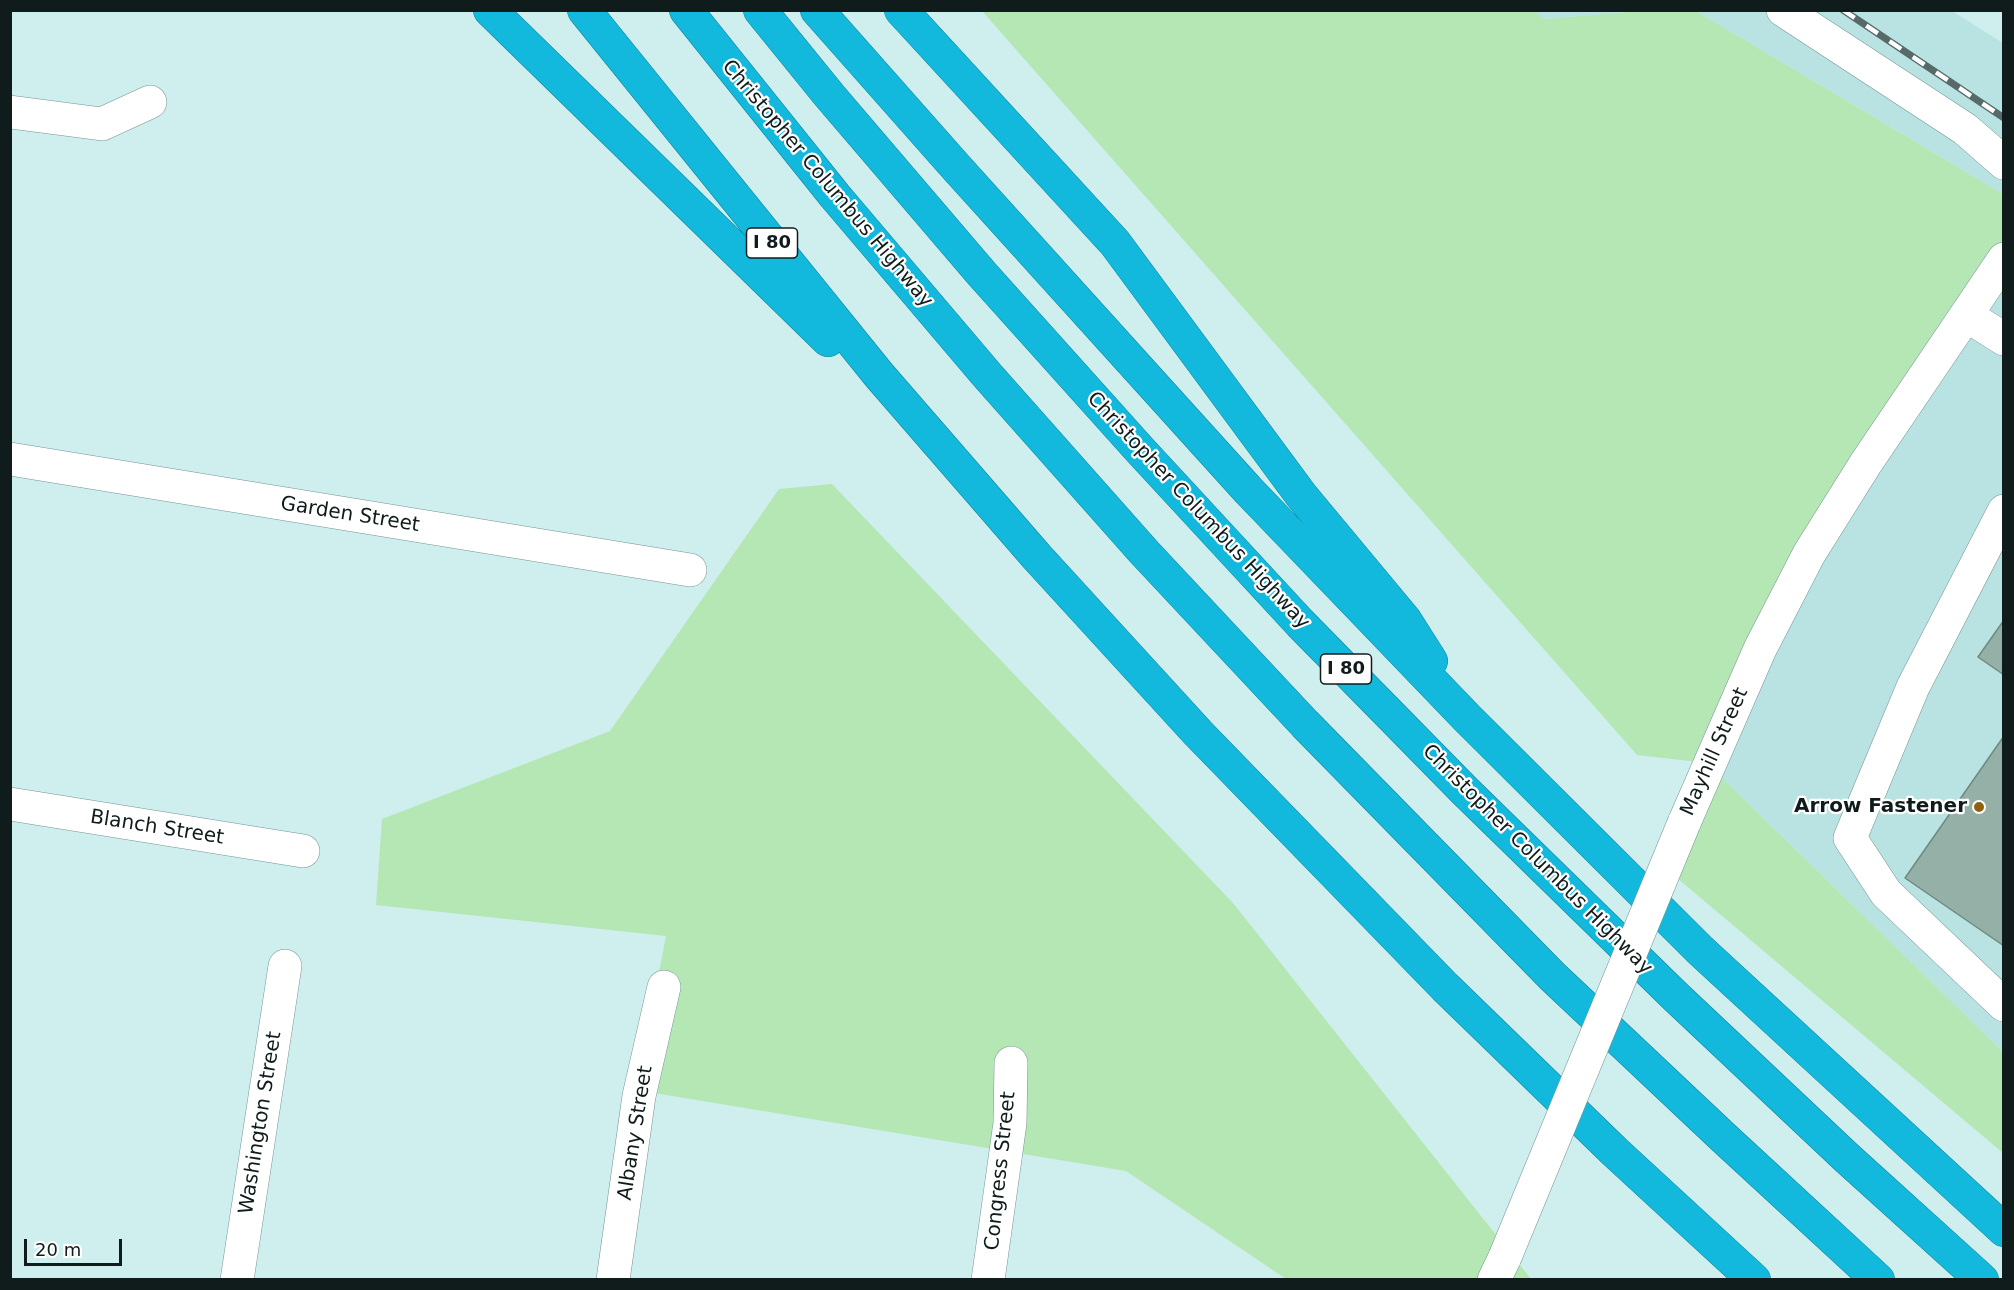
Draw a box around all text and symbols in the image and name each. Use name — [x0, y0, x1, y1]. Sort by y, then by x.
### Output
street label: Christopher Columbus Highway — [716, 55, 938, 313]
road number: I 80 — [746, 228, 798, 258]
street label: Christopher Columbus Highway — [1082, 387, 1314, 635]
street label: Garden Street — [279, 492, 421, 538]
road number: I 80 — [1320, 654, 1372, 684]
street label: Mayhill Street — [1676, 684, 1754, 820]
street label: Christopher Columbus Highway — [1417, 740, 1657, 980]
place label: Arrow Fastener — [1794, 795, 1967, 819]
marker: Arrow Fastener — [1972, 800, 1986, 814]
street label: Blanch Street — [88, 806, 226, 850]
street label: Washington Street — [235, 1030, 287, 1216]
street label: Albany Street — [614, 1064, 658, 1202]
street label: Congress Street — [981, 1090, 1021, 1252]
scale bar — [27, 1227, 124, 1265]
text: 20 m — [35, 1239, 81, 1260]

